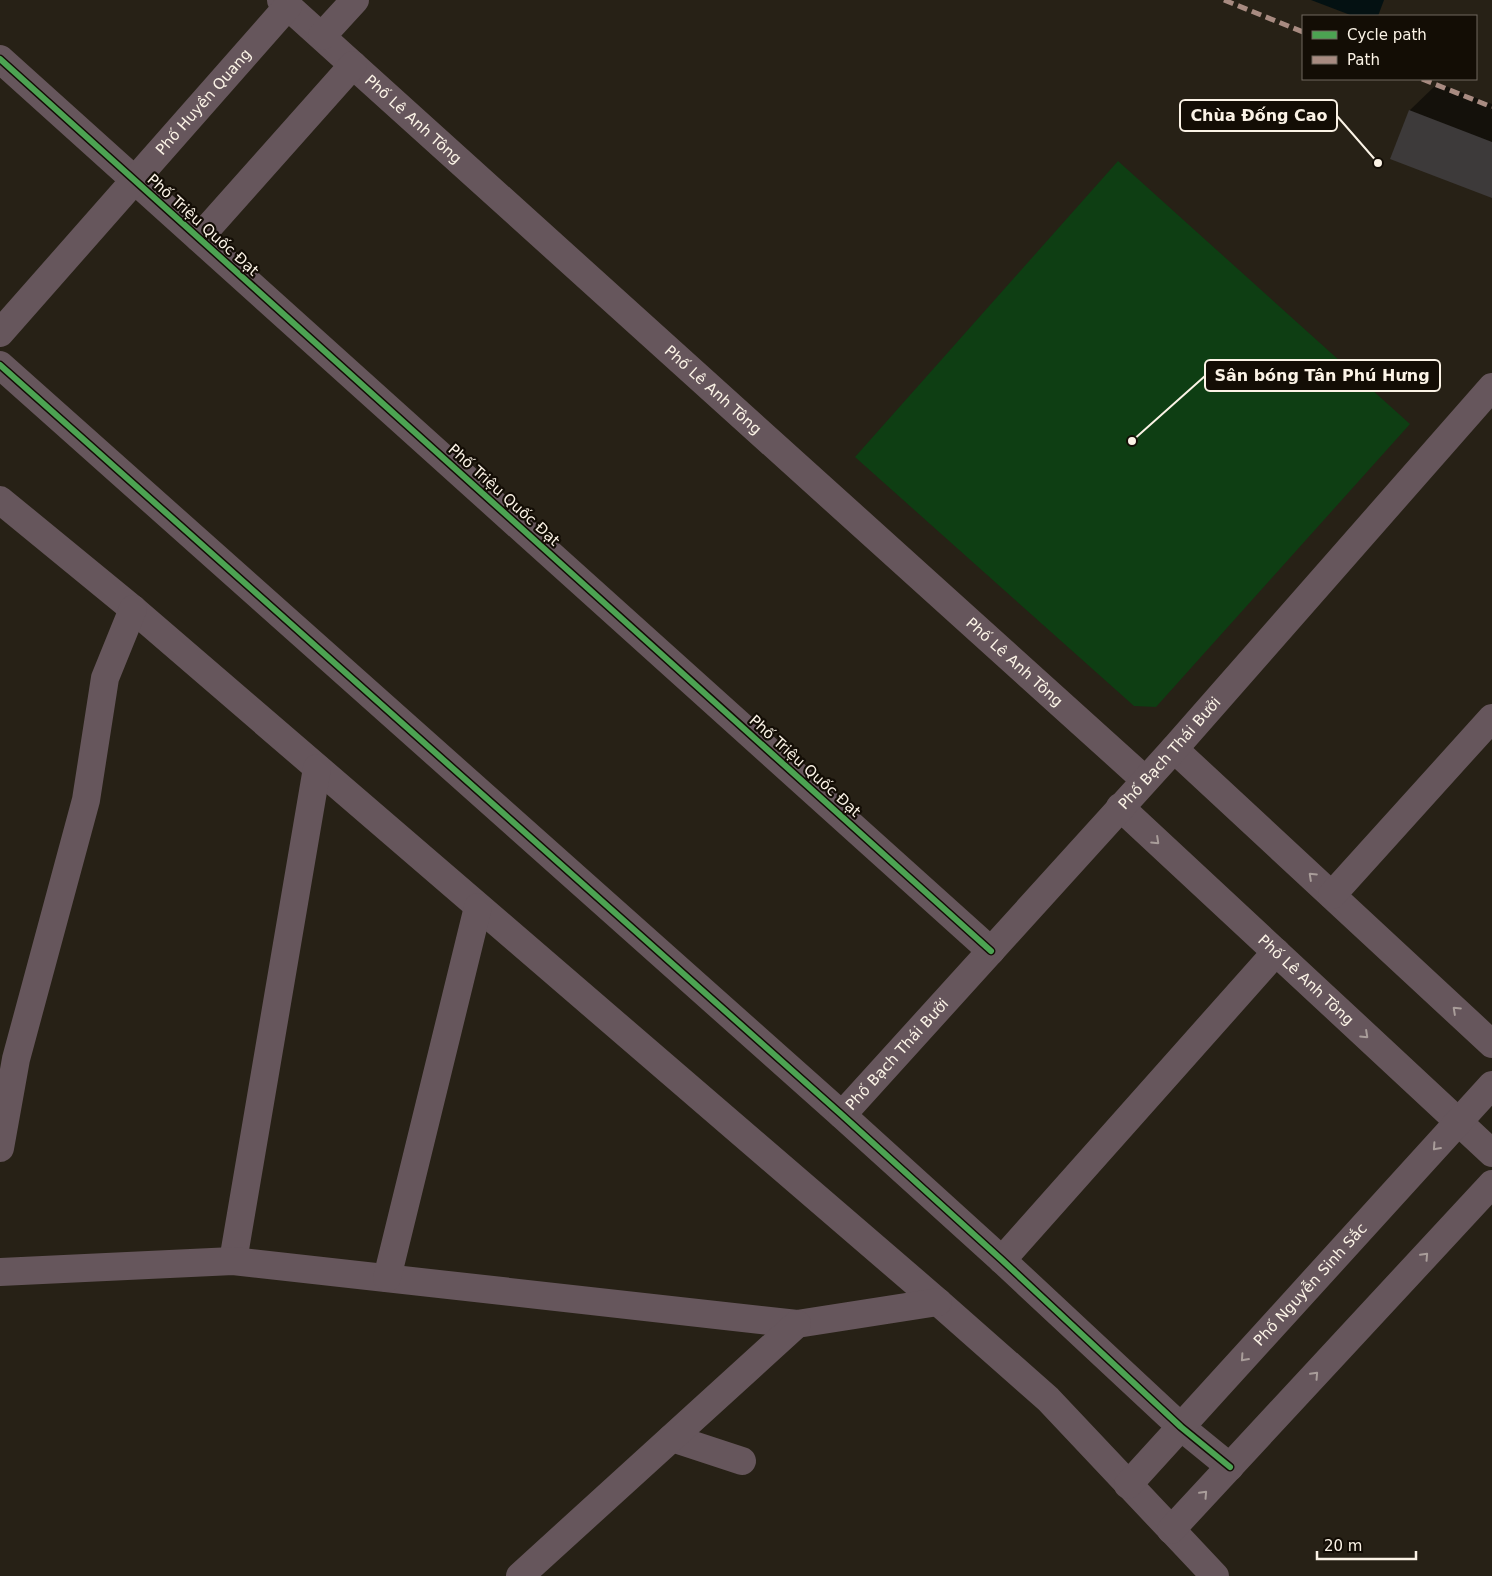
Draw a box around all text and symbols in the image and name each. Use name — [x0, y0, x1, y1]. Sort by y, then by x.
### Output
legend — [1302, 15, 1477, 80]
text: Cycle path — [1347, 26, 1427, 44]
street label: Phố Huyền Quang — [152, 45, 255, 159]
text: Path — [1347, 51, 1380, 69]
street label: Phố Lê Anh Tông — [361, 71, 465, 168]
callout: Chùa Đống Cao — [1180, 100, 1337, 131]
text: Chùa Đống Cao — [1190, 106, 1328, 125]
street label: Phố Triệu Quốc Đạt — [144, 170, 262, 280]
street label: Phố Lê Anh Tông — [661, 342, 765, 438]
callout: Sân bóng Tân Phú Hưng — [1205, 360, 1440, 391]
text: Sân bóng Tân Phú Hưng — [1214, 366, 1430, 385]
street label: Phố Triệu Quốc Đạt — [445, 440, 563, 550]
street label: Phố Lê Anh Tông — [962, 614, 1066, 710]
street label: Phố Bạch Thái Bưởi — [1115, 693, 1224, 813]
street label: Phố Triệu Quốc Đạt — [746, 711, 864, 821]
one-way arrow — [1151, 835, 1160, 844]
one-way arrow — [1308, 873, 1317, 882]
street label: Phố Lê Anh Tông — [1254, 931, 1358, 1029]
street label: Phố Bạch Thái Bưởi — [842, 995, 952, 1114]
one-way arrow — [1453, 1007, 1462, 1016]
one-way arrow — [1359, 1029, 1368, 1038]
one-way arrow — [1433, 1141, 1442, 1150]
street label: Phố Nguyễn Sinh Sắc — [1250, 1219, 1371, 1350]
one-way arrow — [1419, 1253, 1428, 1262]
one-way arrow — [1241, 1352, 1250, 1361]
one-way arrow — [1309, 1372, 1318, 1381]
one-way arrow — [1198, 1491, 1207, 1500]
scale bar — [1317, 1528, 1416, 1560]
text: 20 m — [1324, 1537, 1362, 1555]

